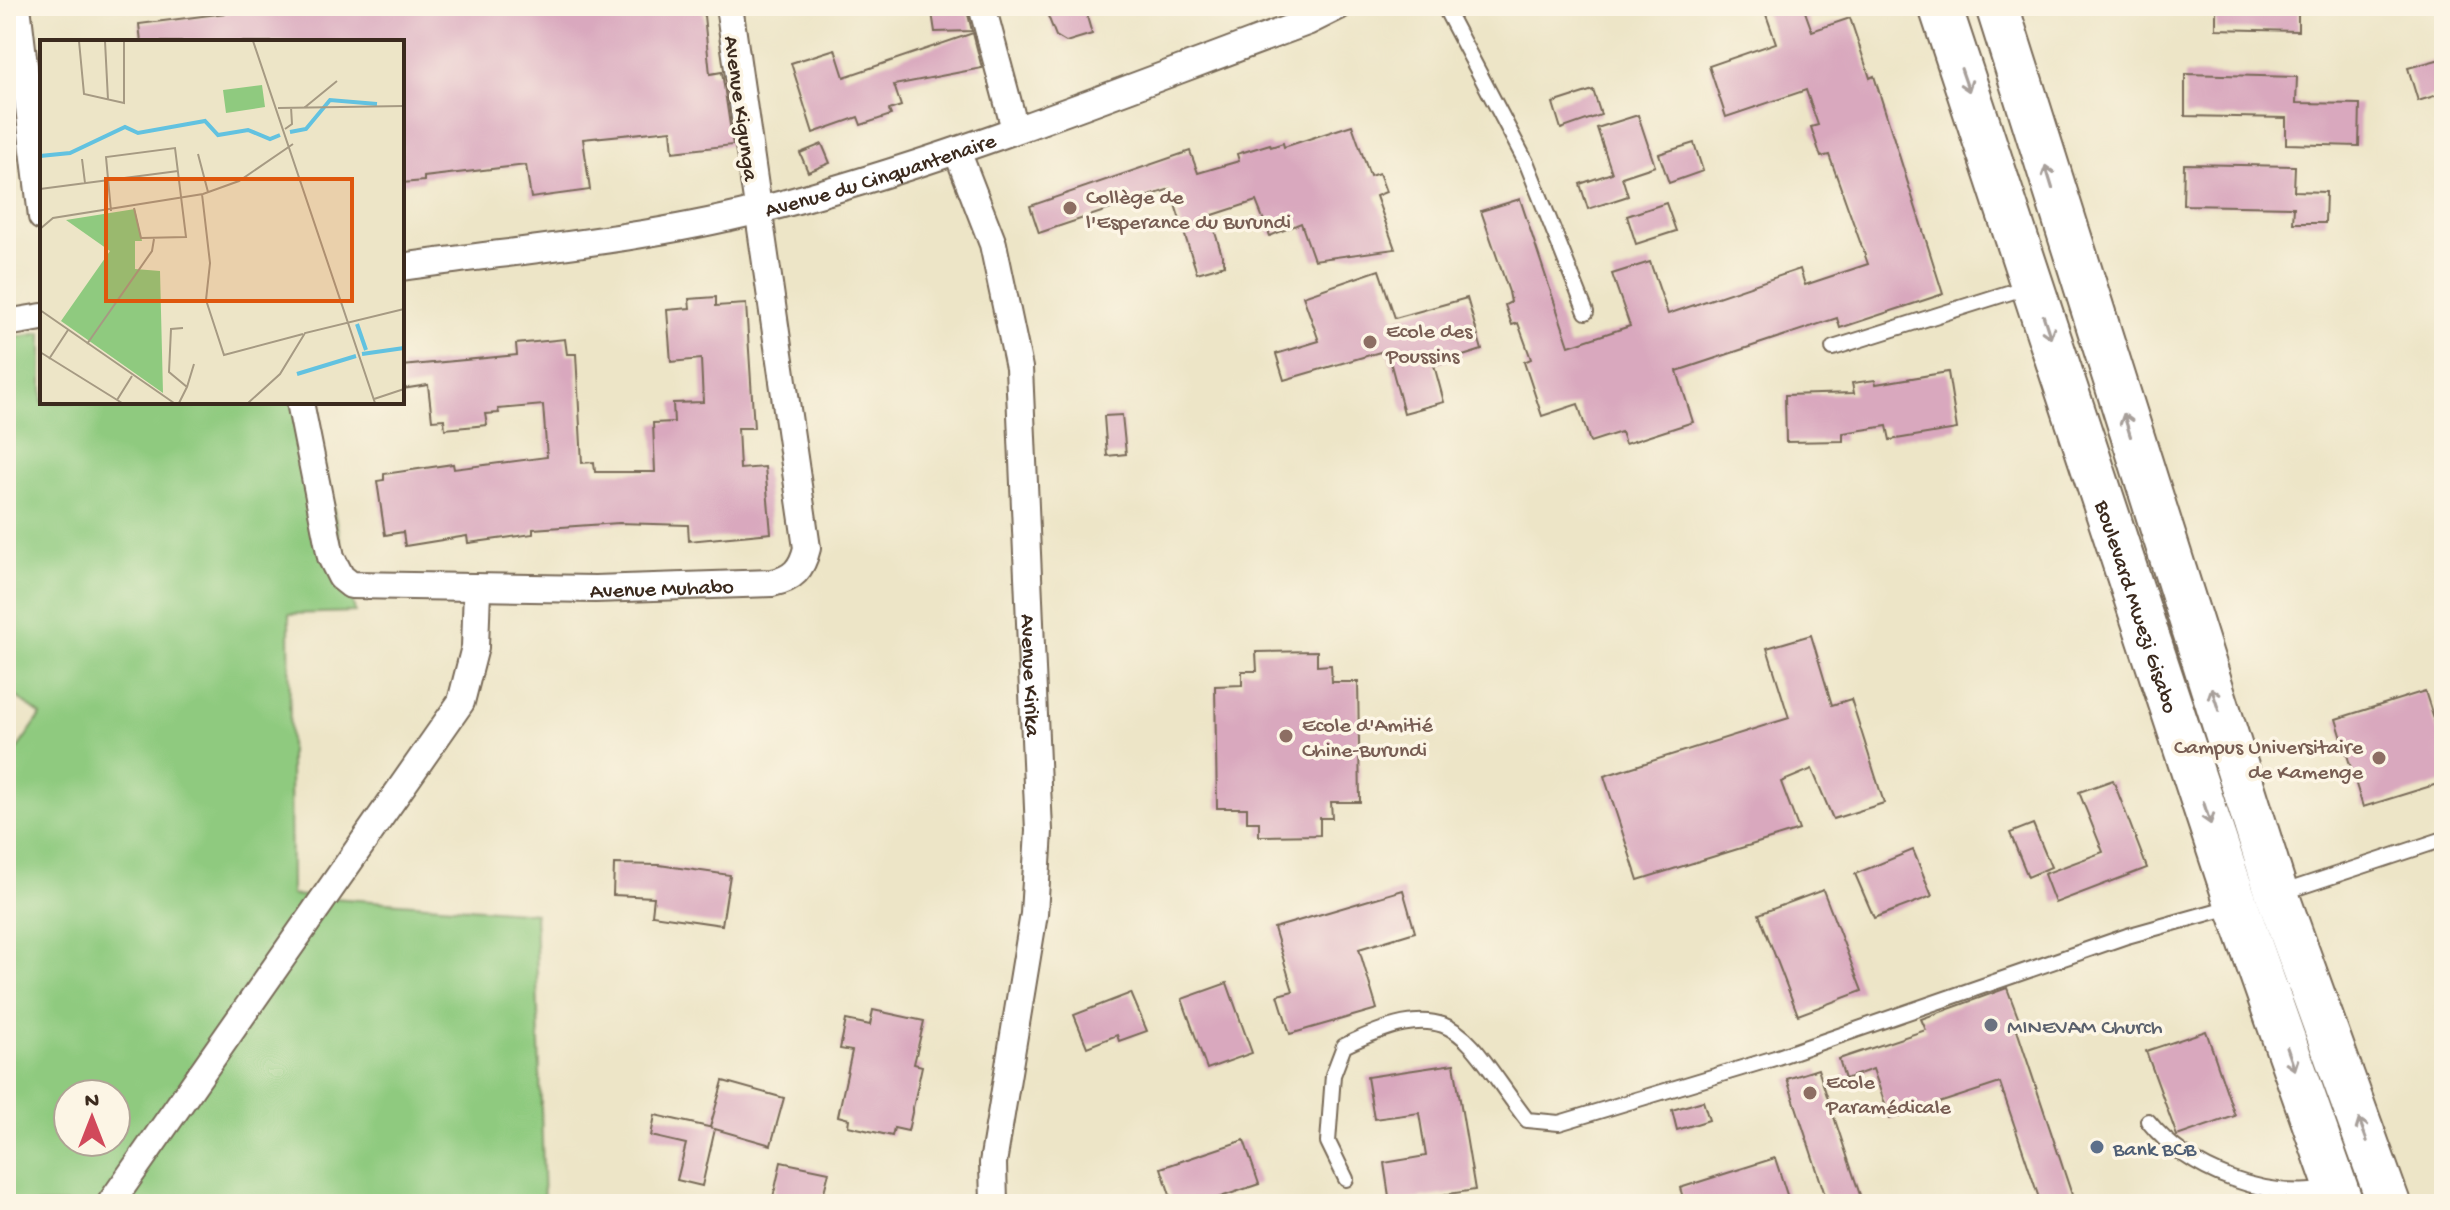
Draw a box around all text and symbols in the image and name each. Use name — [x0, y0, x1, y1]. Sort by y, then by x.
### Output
street label: Avenue Kigunga — [716, 34, 762, 184]
inset map — [40, 40, 404, 404]
one-way arrow — [1959, 67, 1974, 92]
street label: Avenue du Cinquantenaire — [763, 129, 1001, 225]
one-way arrow — [2041, 164, 2056, 189]
place label: Collège de l'Esperance du Burundi — [1086, 186, 1291, 237]
marker: Collège de l'Esperance du Burundi — [1061, 199, 1079, 217]
one-way arrow — [2041, 314, 2056, 339]
place label: Ecole des Poussins — [1385, 320, 1473, 371]
marker: Ecole des Poussins — [1361, 333, 1379, 351]
one-way arrow — [2119, 413, 2133, 438]
street label: Boulevard Mwezi Gisabo — [2087, 497, 2181, 717]
street label: Avenue Muhabo — [589, 575, 734, 606]
street label: Avenue Kirika — [1013, 614, 1044, 738]
one-way arrow — [2206, 687, 2221, 712]
place label: Ecole d'Amitié Chine-Burundi — [1302, 714, 1434, 765]
marker: Ecole d'Amitié Chine-Burundi — [1277, 727, 1295, 745]
place label: Campus Universitaire de Kamenge — [2174, 736, 2364, 787]
marker: Campus Universitaire de Kamenge — [2370, 749, 2388, 767]
one-way arrow — [2200, 801, 2215, 826]
marker: MINEVAM Church — [1982, 1016, 2000, 1034]
place label: MINEVAM Church — [2007, 1016, 2163, 1042]
one-way arrow — [2284, 1046, 2299, 1071]
place label: Ecole Paramédicale — [1825, 1071, 1952, 1122]
north arrow — [52, 1078, 132, 1158]
marker: Ecole Paramédicale — [1801, 1084, 1819, 1102]
text: N — [85, 1089, 99, 1115]
one-way arrow — [2354, 1118, 2369, 1143]
marker: Bank BCB — [2088, 1138, 2106, 1156]
place label: Bank BCB — [2112, 1138, 2197, 1164]

